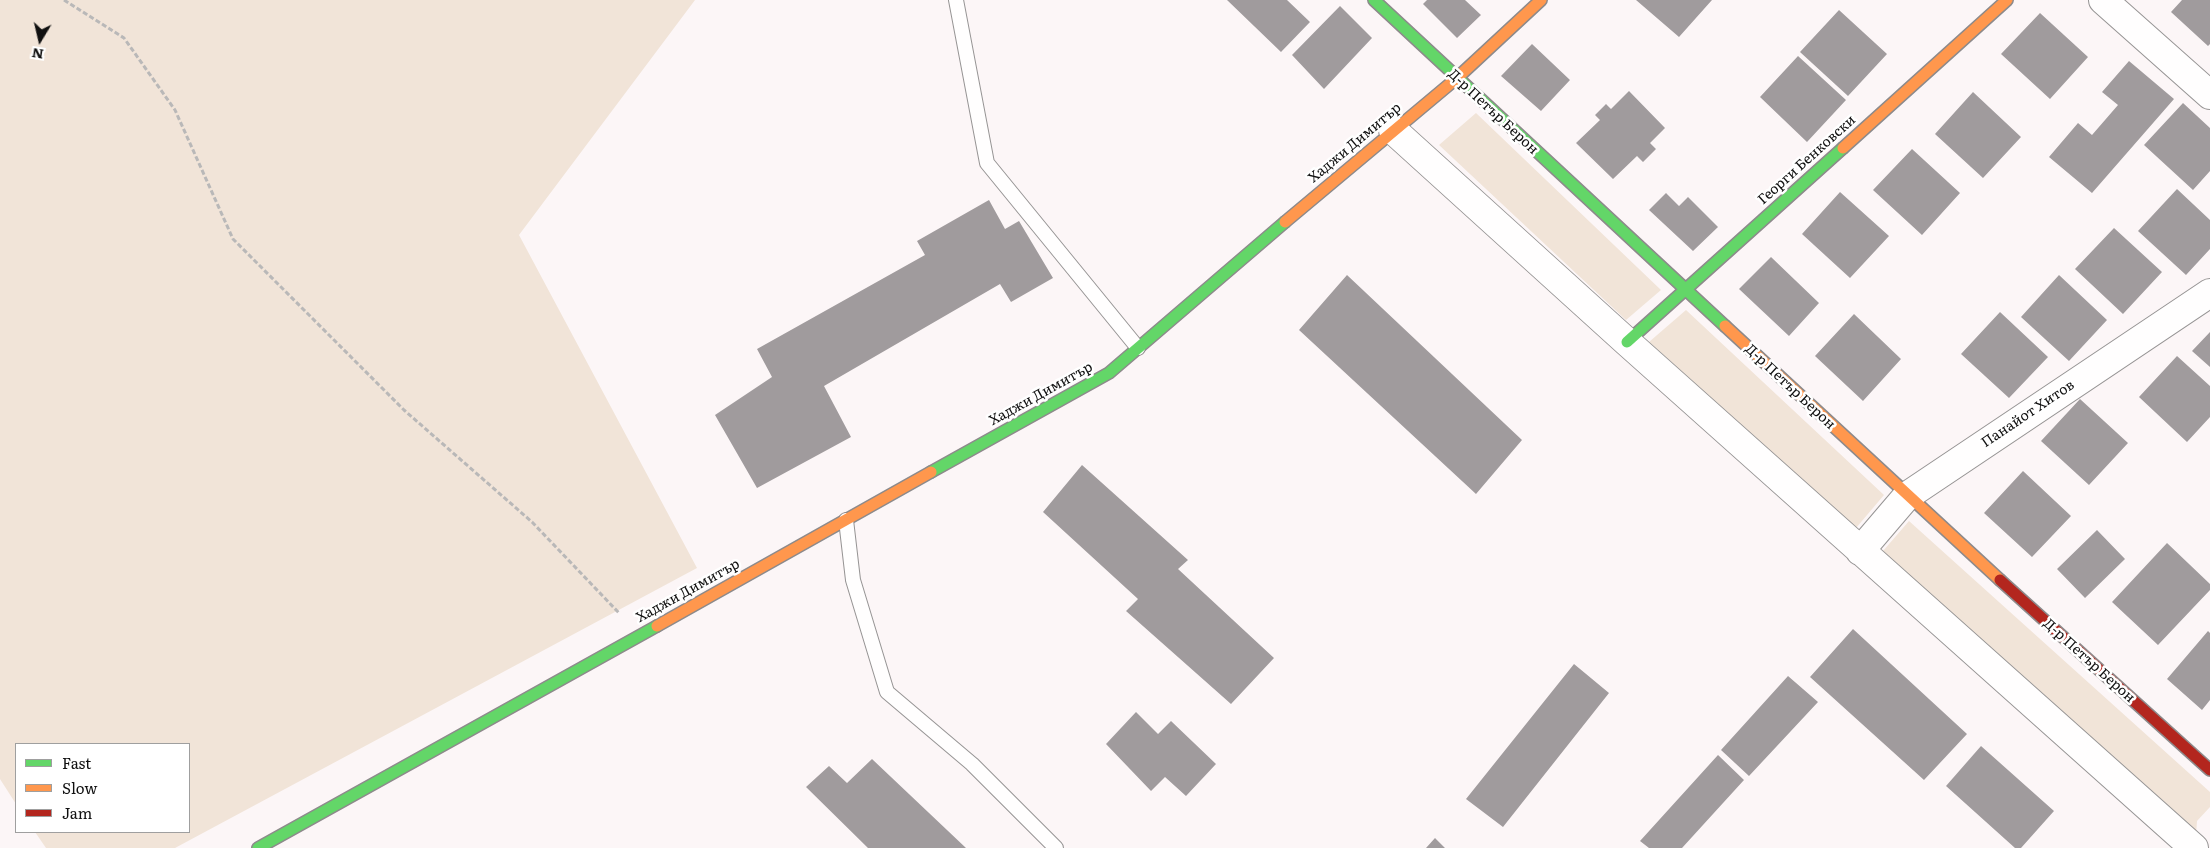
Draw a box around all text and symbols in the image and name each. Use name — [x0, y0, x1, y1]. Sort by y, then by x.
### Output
north arrow — [15, 15, 65, 65]
text: N — [30, 44, 45, 66]
street label: Д-р Петър Берон — [1444, 66, 1542, 158]
street label: Хаджи Димитър — [1305, 99, 1405, 187]
street label: Георги Бенковски — [1755, 112, 1859, 208]
street label: Д-р Петър Берон — [1741, 341, 1839, 433]
street label: Хаджи Димитър — [986, 359, 1096, 429]
street label: Панайот Хитов — [1978, 377, 2078, 451]
street label: Хаджи Димитър — [633, 556, 743, 626]
street label: Д-р Петър Берон — [2040, 616, 2138, 706]
legend — [15, 743, 190, 833]
text: Fast — [62, 751, 91, 774]
text: Slow — [62, 776, 97, 799]
text: Jam — [62, 801, 92, 824]

